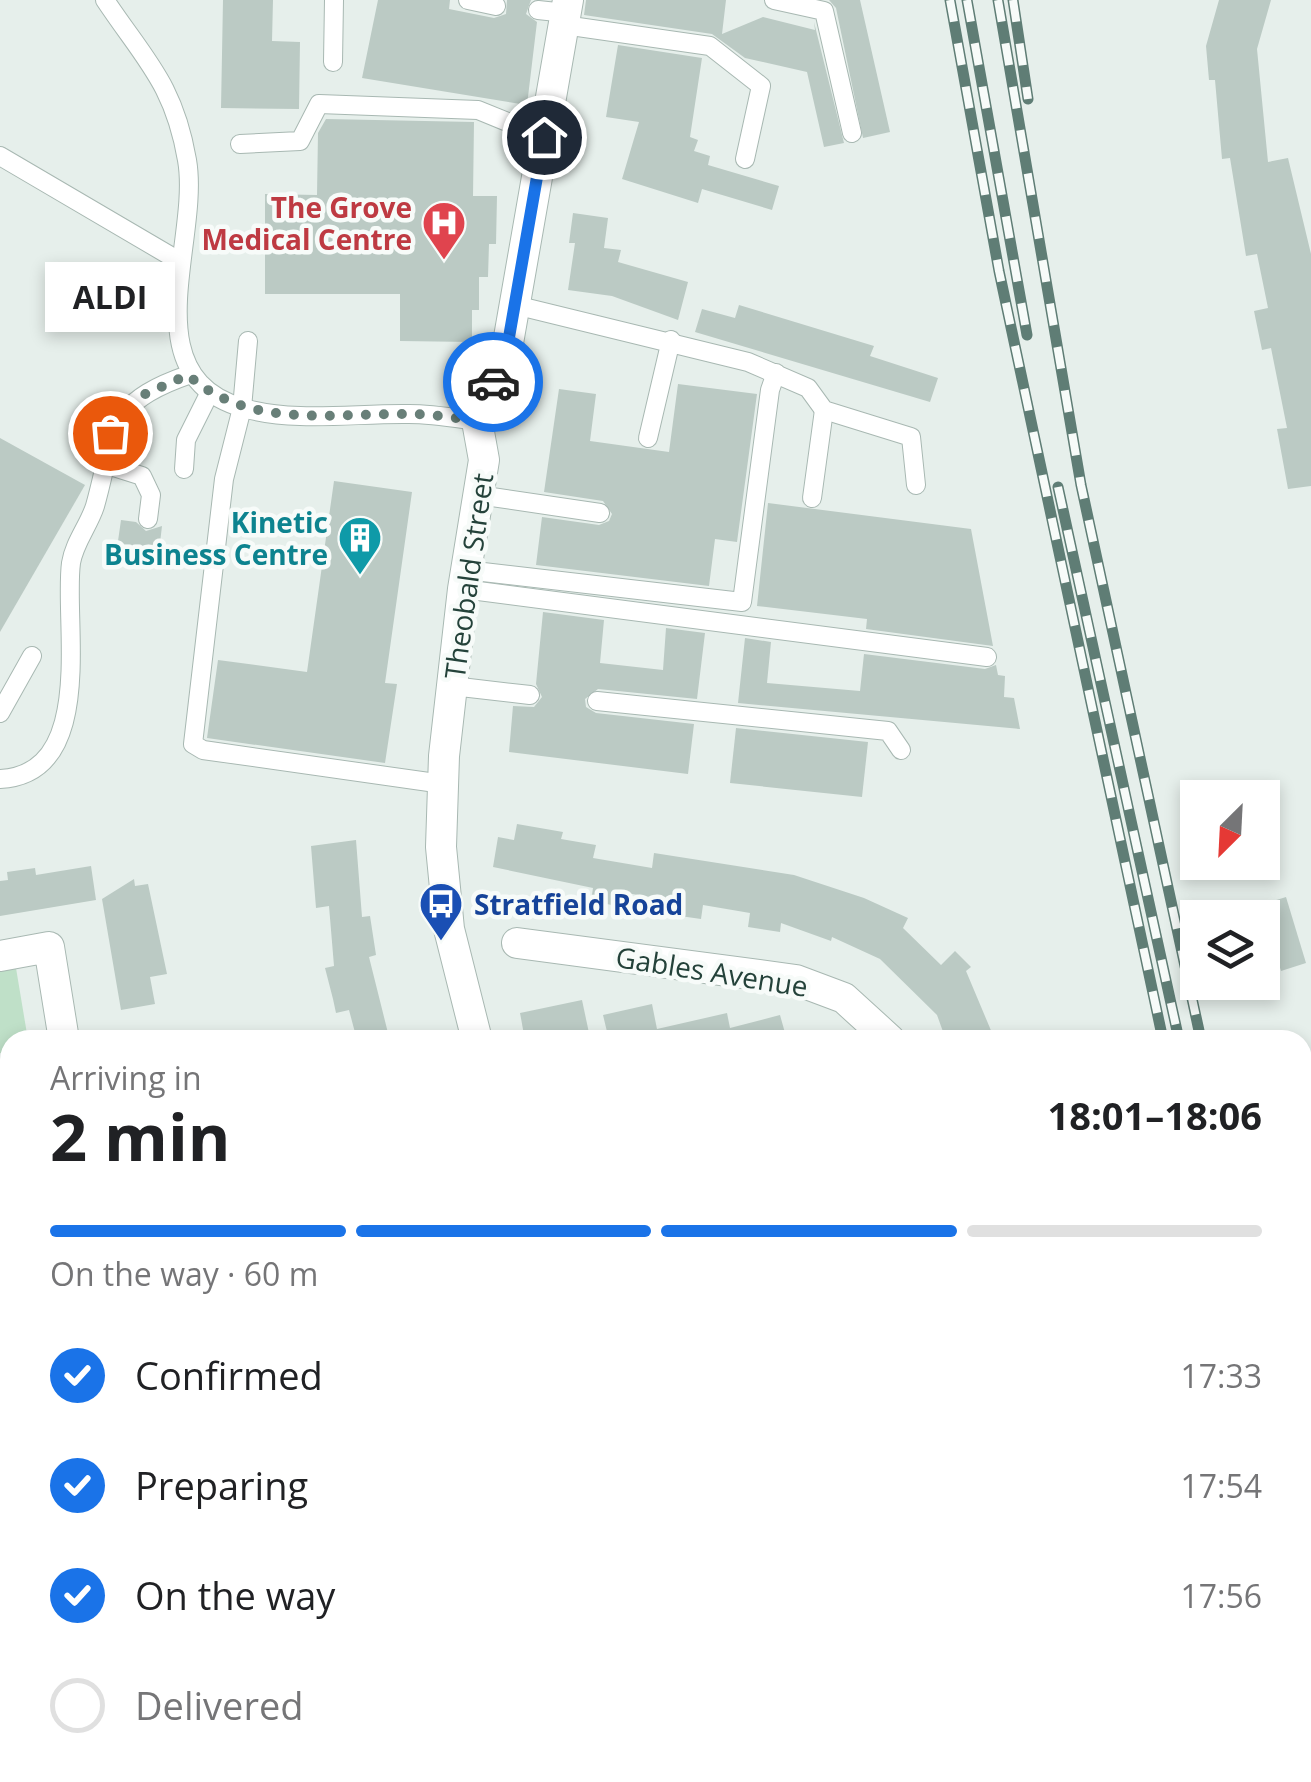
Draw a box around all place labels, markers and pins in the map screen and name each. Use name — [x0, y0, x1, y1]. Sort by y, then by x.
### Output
pin — [502, 95, 587, 180]
place label: The Grove Medical Centre — [201, 188, 412, 258]
hospital icon: The Grove Medical Centre — [421, 200, 467, 261]
callout: ALDI — [45, 263, 175, 333]
pin — [68, 391, 153, 476]
place label: Kinetic Business Centre — [104, 503, 328, 573]
building icon: Kinetic Business Centre — [337, 515, 383, 576]
bus stop icon: Stratfield Road — [418, 881, 464, 942]
place label: Stratfield Road — [474, 885, 683, 923]

